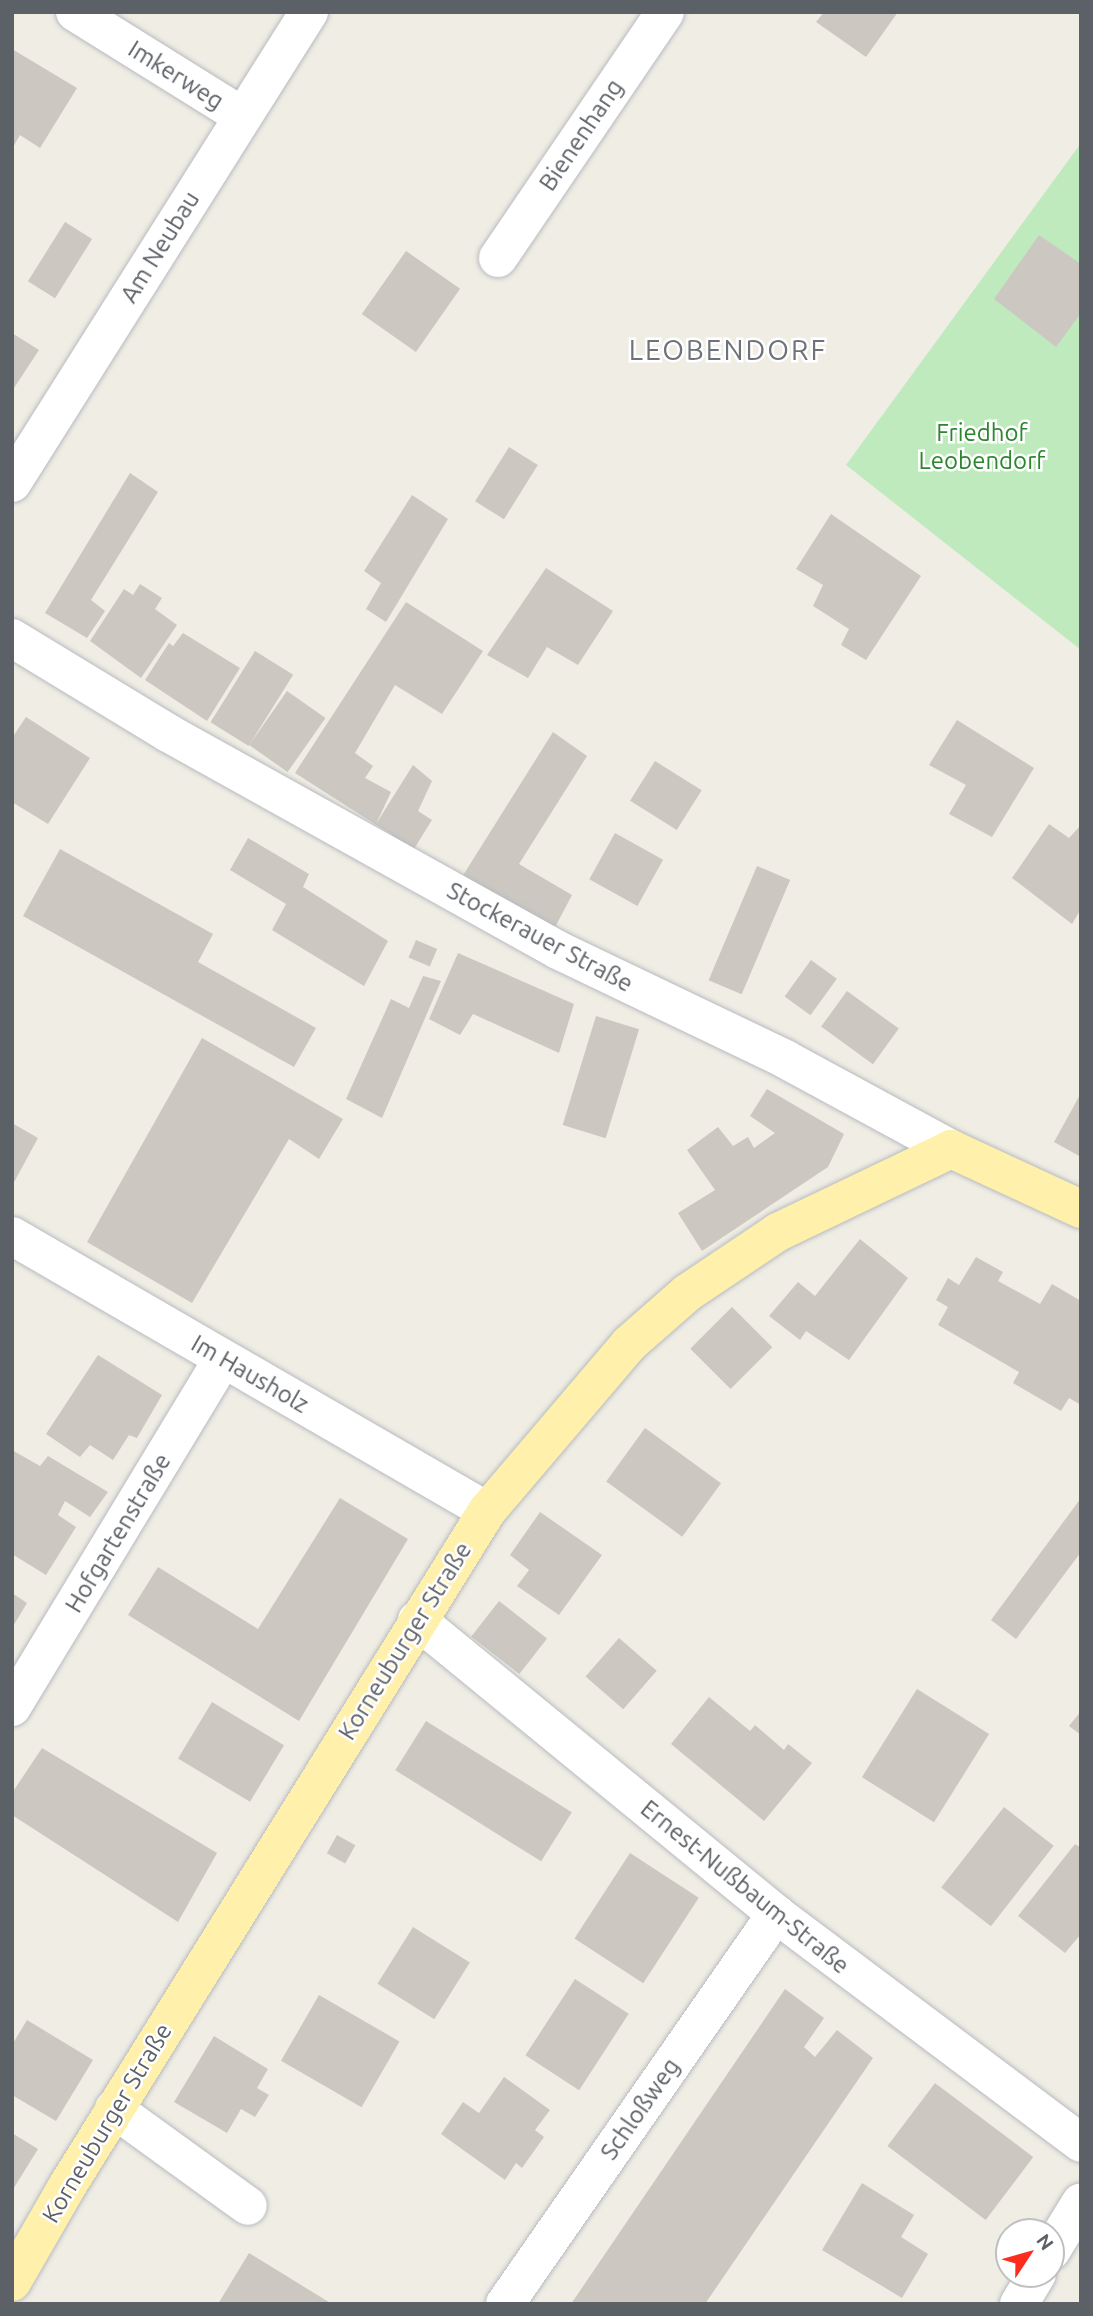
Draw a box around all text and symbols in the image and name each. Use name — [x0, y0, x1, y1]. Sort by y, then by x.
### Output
street label: Imkerweg — [123, 34, 229, 116]
street label: Bienenhang — [533, 74, 629, 196]
street label: Am Neubau — [114, 186, 206, 308]
district label: LEOBENDORF — [630, 333, 826, 367]
park label: Friedhof Leobendorf — [919, 419, 1045, 475]
street label: Stockerauer Straße — [442, 876, 638, 998]
street label: Im Hausholz — [186, 1329, 314, 1419]
street label: Hofgartenstraße — [59, 1448, 177, 1618]
street label: Korneuburger Straße — [332, 1537, 478, 1745]
street label: Ernest-Nußbaum-Straße — [635, 1794, 855, 1980]
street label: Korneuburger Straße — [36, 2018, 178, 2228]
street label: Schloßweg — [595, 2053, 685, 2165]
north arrow — [995, 2218, 1065, 2288]
text: N — [1032, 2230, 1058, 2254]

